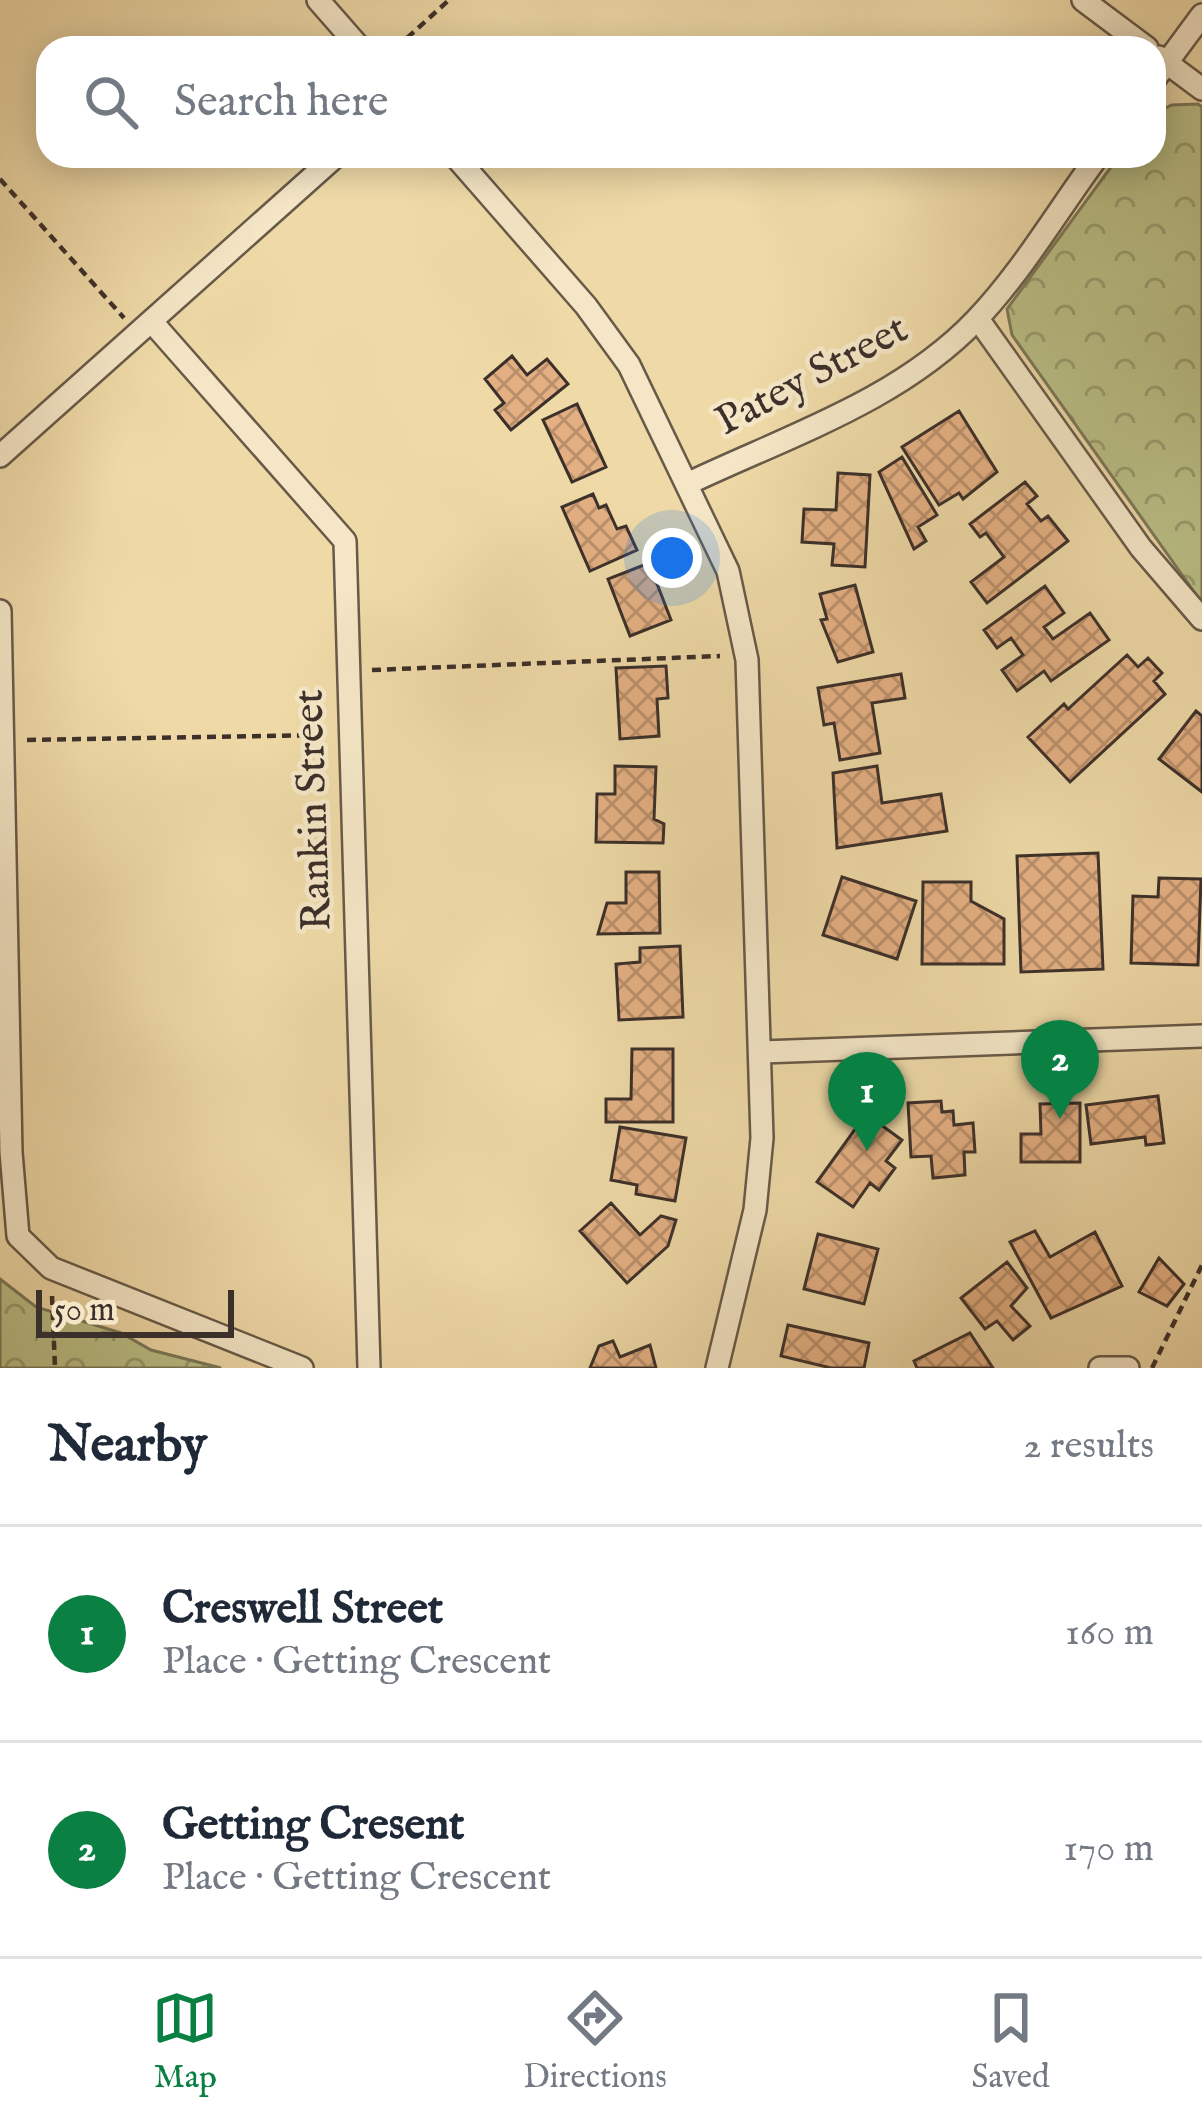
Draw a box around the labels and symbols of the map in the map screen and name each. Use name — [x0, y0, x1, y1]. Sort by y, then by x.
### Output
street label: Patey Street — [707, 303, 917, 449]
your location — [642, 528, 702, 588]
street label: Rankin Street — [283, 688, 345, 932]
pin: 2 — [1021, 1020, 1099, 1119]
pin: 1 — [828, 1052, 906, 1151]
scale bar — [36, 1284, 234, 1337]

